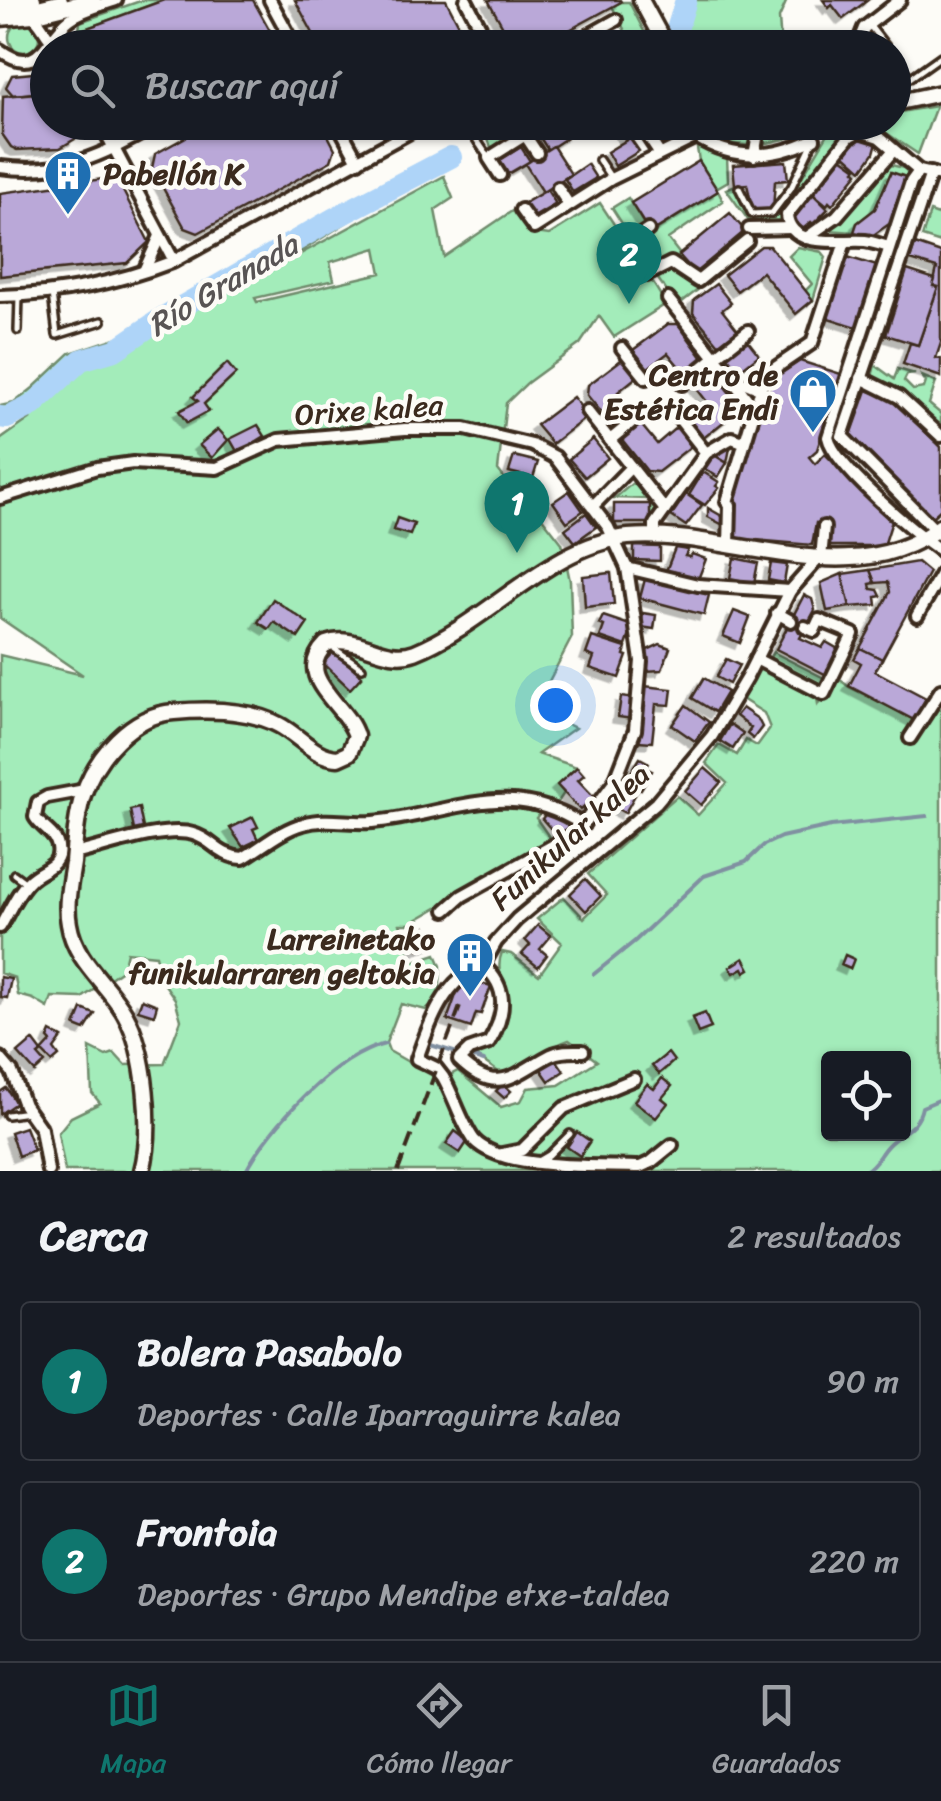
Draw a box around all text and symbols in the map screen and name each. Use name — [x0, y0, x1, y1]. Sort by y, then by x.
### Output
search box — [30, 30, 911, 140]
text: Buscar aquí — [145, 52, 339, 119]
icon: search — [65, 58, 120, 113]
place label: Pabellón K — [103, 147, 245, 201]
building icon: Pabellón K — [42, 148, 94, 216]
water label: Río Granada — [136, 216, 312, 353]
pin: 2 — [596, 222, 662, 304]
place label: Centro de Estética Endi — [604, 348, 780, 436]
shop icon: Centro de Estética Endi — [787, 366, 839, 434]
street label: Orixe kalea — [293, 378, 446, 442]
pin: 1 — [484, 470, 550, 553]
your location — [530, 680, 581, 731]
street label: Funikular kalea — [477, 749, 663, 925]
place label: Larreinetako funikularraren geltokia — [128, 912, 435, 1000]
building icon: Larreinetako funikularraren geltokia — [444, 930, 496, 998]
map controls — [821, 1051, 911, 1141]
button: locate — [821, 1051, 911, 1141]
text: Cerca — [40, 1199, 147, 1273]
text: 2 resultados — [727, 1208, 901, 1265]
text: Bolera Pasabolo — [137, 1319, 402, 1386]
text: 1 — [68, 1353, 81, 1410]
text: 90 m — [826, 1353, 899, 1410]
text: Deportes · Calle Iparraguirre kalea — [137, 1386, 621, 1443]
text: Frontoia — [137, 1499, 277, 1566]
text: 2 — [65, 1533, 84, 1590]
text: 220 m — [809, 1533, 899, 1590]
text: Deportes · Grupo Mendipe etxe-taldea — [137, 1566, 670, 1623]
tab: Mapa — [100, 1678, 166, 1787]
tab: Cómo llegar — [367, 1678, 511, 1787]
tab: Guardados — [712, 1678, 841, 1787]

